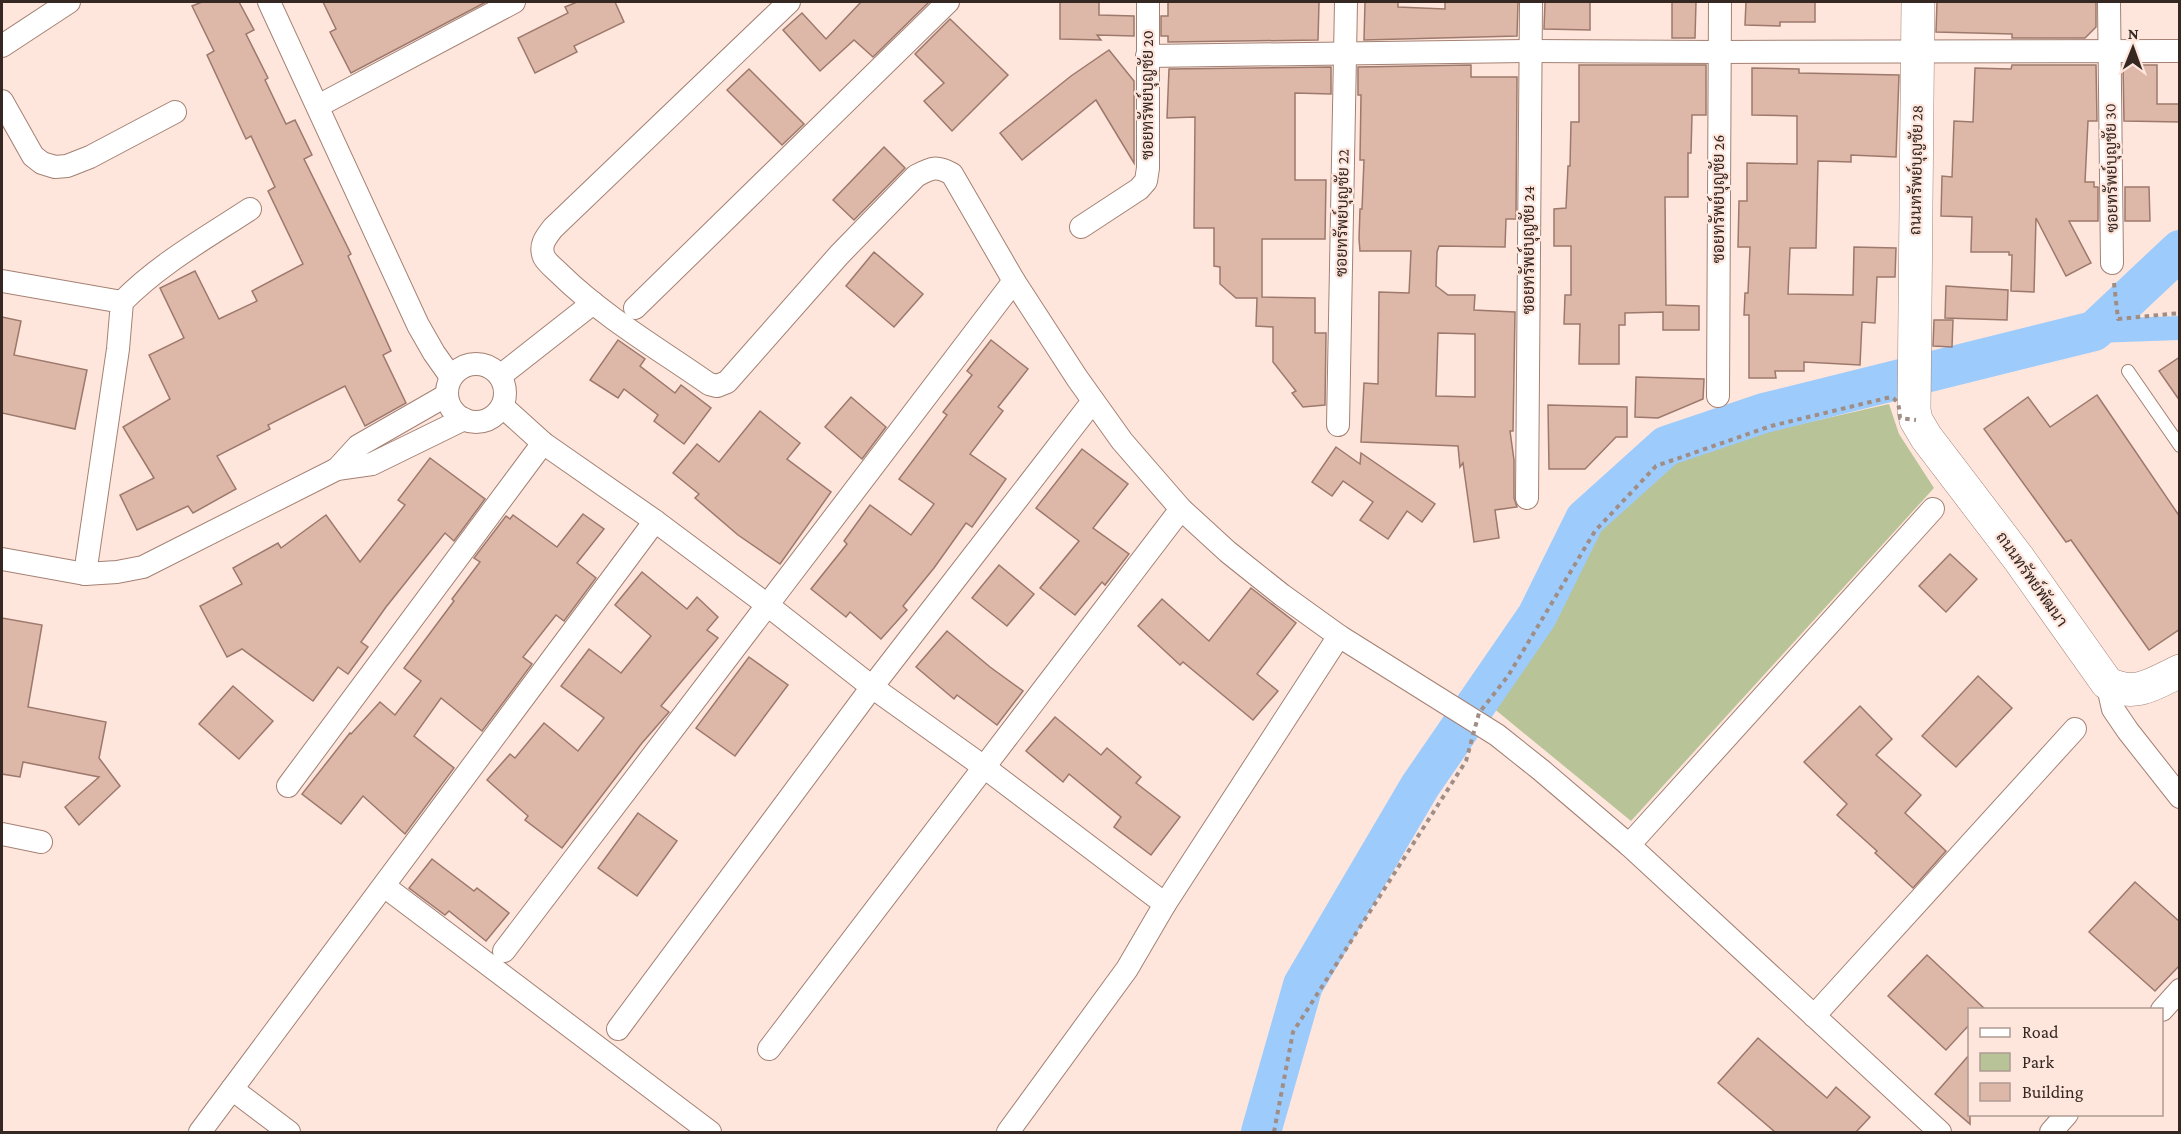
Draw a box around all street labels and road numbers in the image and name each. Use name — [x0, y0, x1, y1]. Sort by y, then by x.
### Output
street label: ซอยทรัพย์บุญชัย 20 — [1135, 30, 1159, 160]
street label: ซอยทรัพย์บุญชัย 30 — [2097, 103, 2124, 233]
street label: ถนนทรัพย์บุญชัย 28 — [1902, 105, 1929, 235]
street label: ซอยทรัพย์บุญชัย 26 — [1706, 135, 1730, 263]
street label: ซอยทรัพย์บุญชัย 22 — [1328, 148, 1355, 277]
street label: ซอยทรัพย์บุญชัย 24 — [1516, 186, 1540, 314]
street label: ถนนทรัพย์พัฒนา — [1993, 526, 2074, 629]

